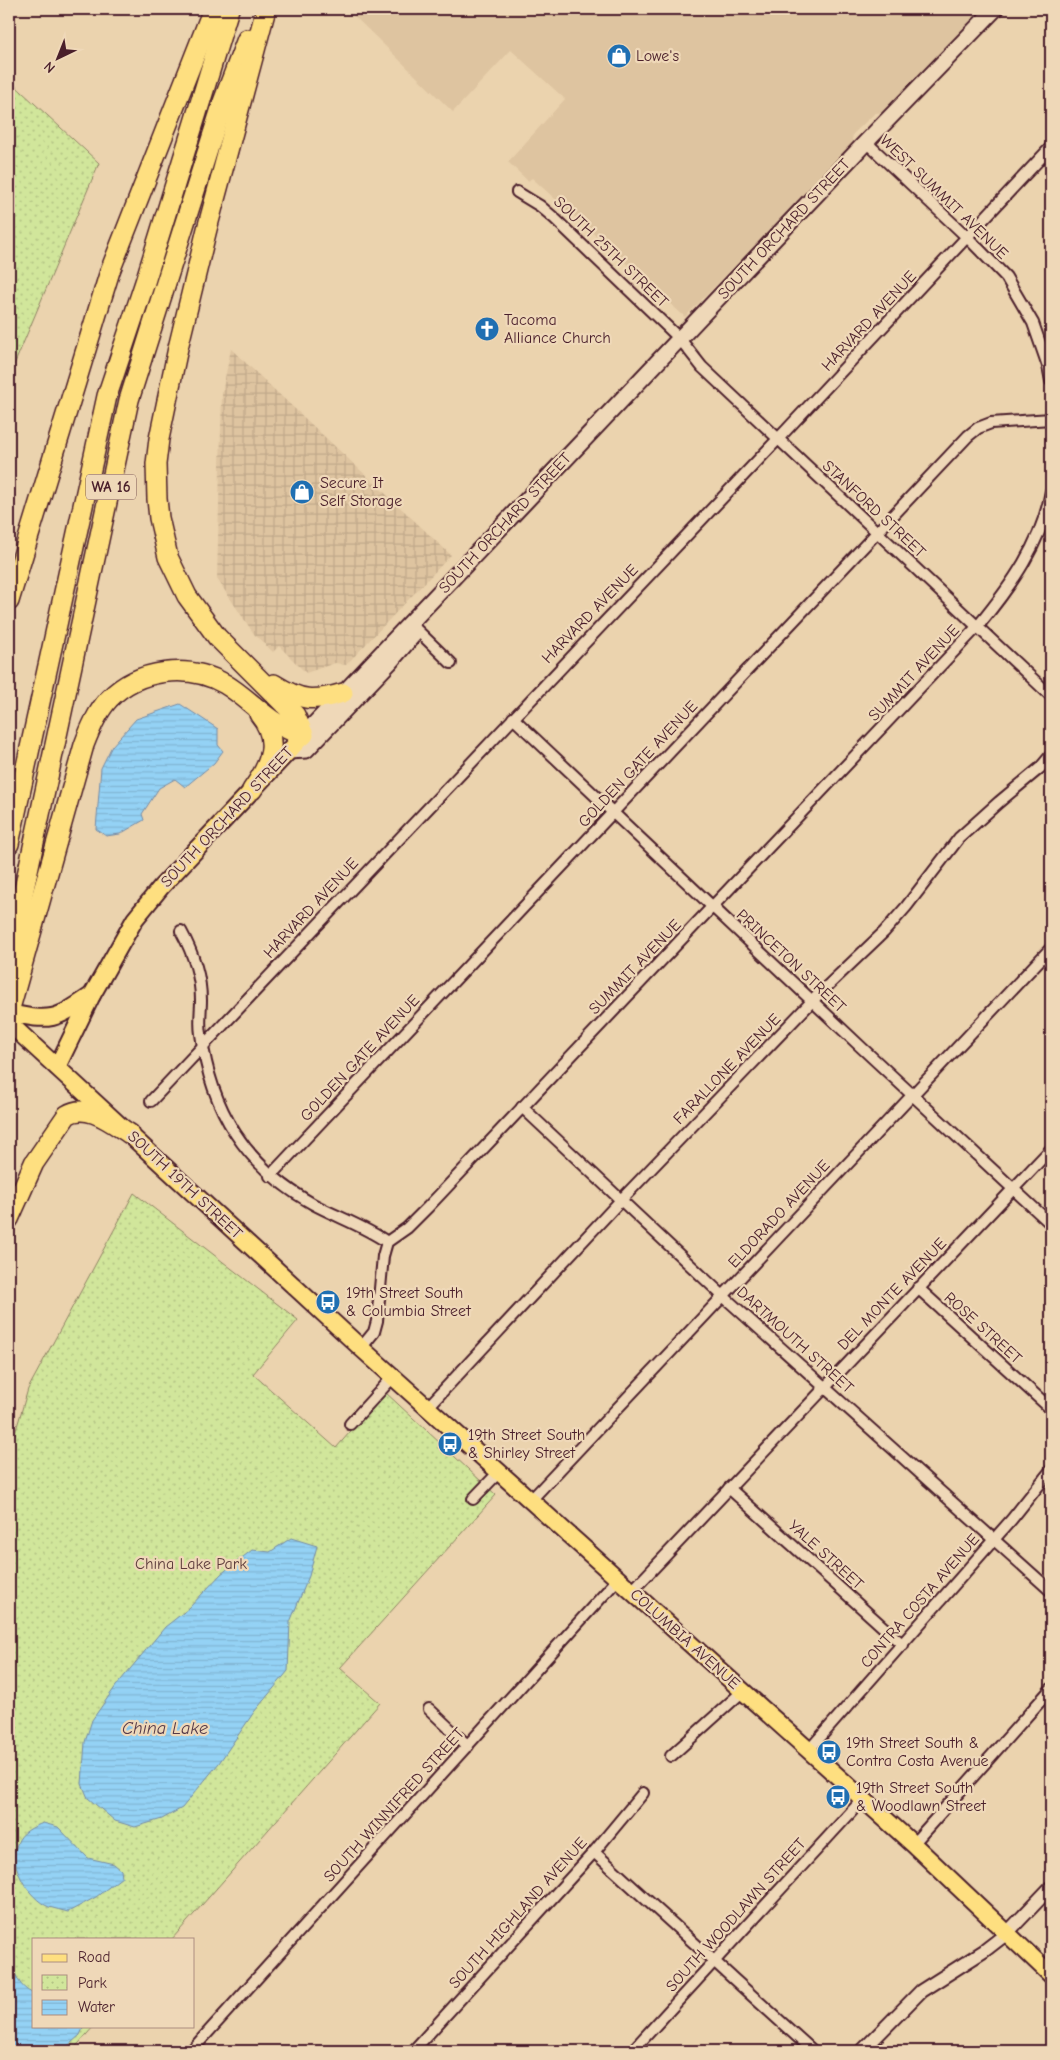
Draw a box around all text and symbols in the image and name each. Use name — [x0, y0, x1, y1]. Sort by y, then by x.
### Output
north arrow — [32, 32, 82, 82]
shop icon: Lowe's — [606, 43, 632, 69]
place label: Lowe's — [636, 47, 679, 65]
text: N — [40, 58, 59, 76]
street label: WEST SUMMIT AVENUE — [876, 131, 1012, 263]
street label: SOUTH ORCHARD STREET — [714, 155, 854, 303]
street label: SOUTH 25TH STREET — [550, 193, 672, 312]
street label: HARVARD AVENUE — [818, 267, 920, 375]
place label: Tacoma Alliance Church — [504, 311, 611, 347]
church icon: Tacoma Alliance Church — [474, 316, 500, 342]
street label: SOUTH ORCHARD STREET — [435, 449, 575, 597]
street label: STANFORD STREET — [819, 457, 930, 562]
road number: WA 16 — [86, 474, 136, 500]
place label: Secure It Self Storage — [320, 474, 402, 510]
shop icon: Secure It Self Storage — [289, 479, 315, 505]
street label: HARVARD AVENUE — [538, 561, 642, 667]
street label: SUMMIT AVENUE — [865, 621, 963, 725]
street label: GOLDEN GATE AVENUE — [575, 697, 702, 831]
street label: SOUTH ORCHARD STREET — [157, 743, 297, 891]
street label: HARVARD AVENUE — [260, 854, 362, 962]
street label: PRINCETON STREET — [733, 906, 850, 1017]
street label: SUMMIT AVENUE — [585, 916, 685, 1018]
street label: GOLDEN GATE AVENUE — [297, 991, 424, 1125]
street label: FARALLONE AVENUE — [670, 1010, 785, 1128]
street label: SOUTH 19TH STREET — [124, 1127, 246, 1243]
street label: ELDORADO AVENUE — [724, 1156, 834, 1272]
street label: DEL MONTE AVENUE — [834, 1234, 950, 1354]
street label: DARTMOUTH STREET — [733, 1283, 857, 1397]
place label: 19th Street South & Columbia Street — [346, 1284, 471, 1320]
bus stop icon: 19th Street South & Columbia Street — [315, 1289, 341, 1315]
street label: ROSE STREET — [941, 1289, 1026, 1368]
place label: 19th Street South & Shirley Street — [468, 1426, 585, 1462]
bus stop icon: 19th Street South & Shirley Street — [437, 1431, 463, 1457]
street label: YALE STREET — [785, 1517, 868, 1594]
street label: CONTRA COSTA AVENUE — [857, 1530, 983, 1672]
park label: China Lake Park — [135, 1555, 247, 1573]
street label: COLUMBIA AVENUE — [627, 1585, 744, 1693]
water label: China Lake — [122, 1718, 208, 1739]
street label: SOUTH WINNIFRED STREET — [320, 1724, 468, 1886]
place label: 19th Street South & Contra Costa Avenue — [846, 1734, 989, 1770]
bus stop icon: 19th Street South & Contra Costa Avenue — [816, 1739, 842, 1765]
place label: 19th Street South & Woodlawn Street — [856, 1779, 986, 1815]
bus stop icon: 19th Street South & Woodlawn Street — [825, 1784, 851, 1810]
street label: SOUTH HIGHLAND AVENUE — [445, 1833, 591, 1992]
street label: SOUTH WOODLAWN STREET — [662, 1834, 810, 1995]
legend — [32, 1938, 195, 2028]
text: Road — [78, 1948, 110, 1966]
text: Park — [78, 1974, 107, 1992]
text: Water — [78, 1998, 115, 2016]

